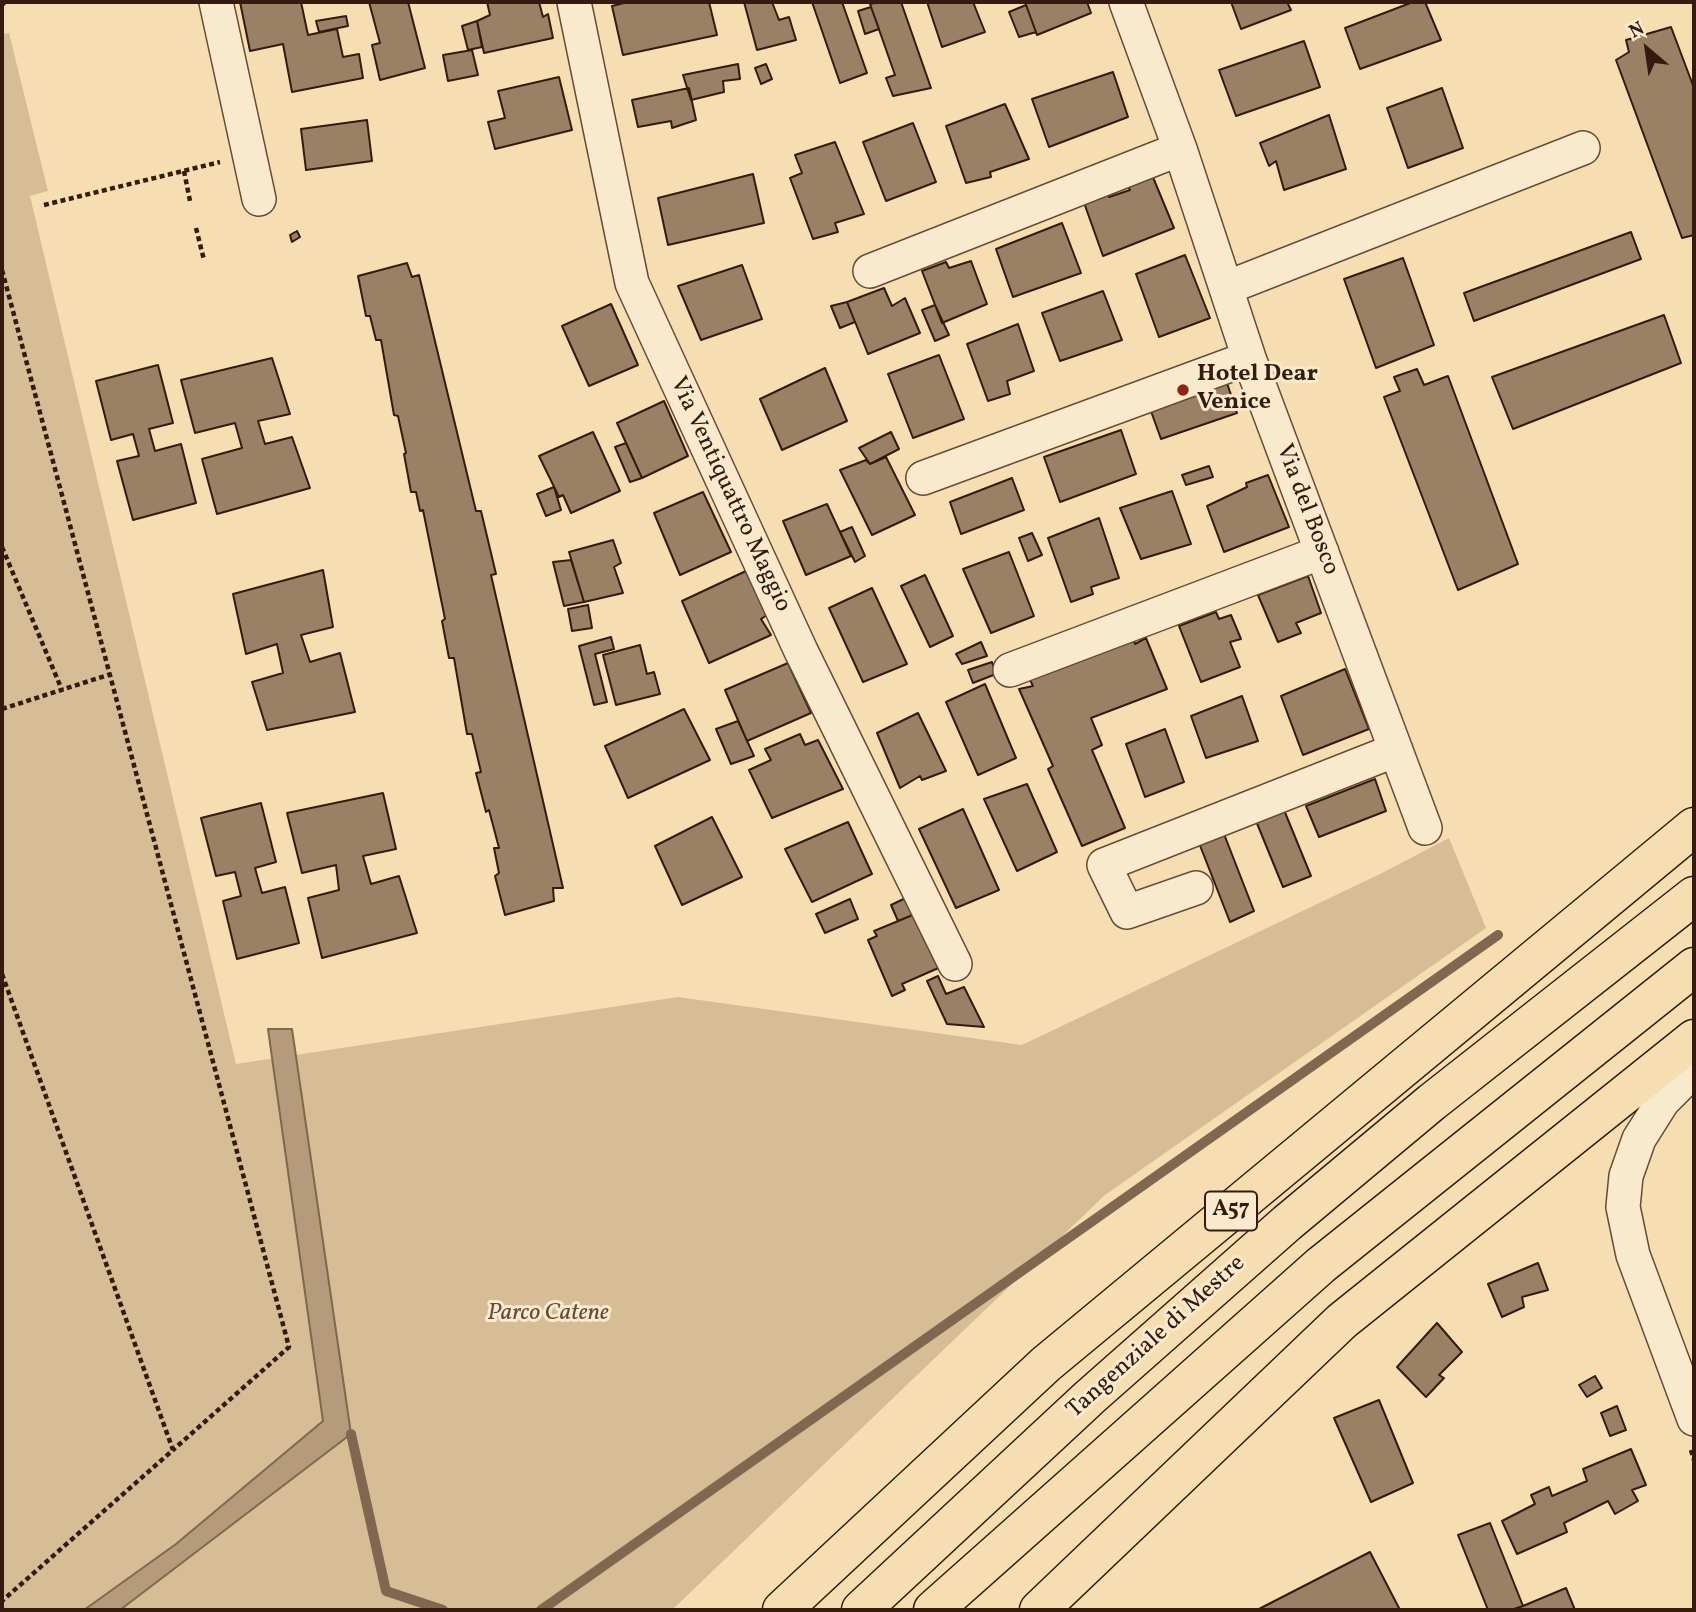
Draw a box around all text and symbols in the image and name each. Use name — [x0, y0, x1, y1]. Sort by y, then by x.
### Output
north arrow — [1612, 14, 1682, 84]
text: N — [1624, 16, 1649, 45]
place label: Hotel Dear Venice — [1197, 362, 1318, 418]
street label: Via Ventiquattro Maggio — [662, 373, 796, 617]
marker: Hotel Dear Venice — [1175, 382, 1191, 398]
street label: Via del Bosco — [1268, 441, 1344, 579]
road number: A57 — [1205, 1192, 1257, 1230]
street label: Tangenziale di Mestre — [1062, 1250, 1252, 1426]
park label: Parco Catene — [487, 1301, 609, 1329]

